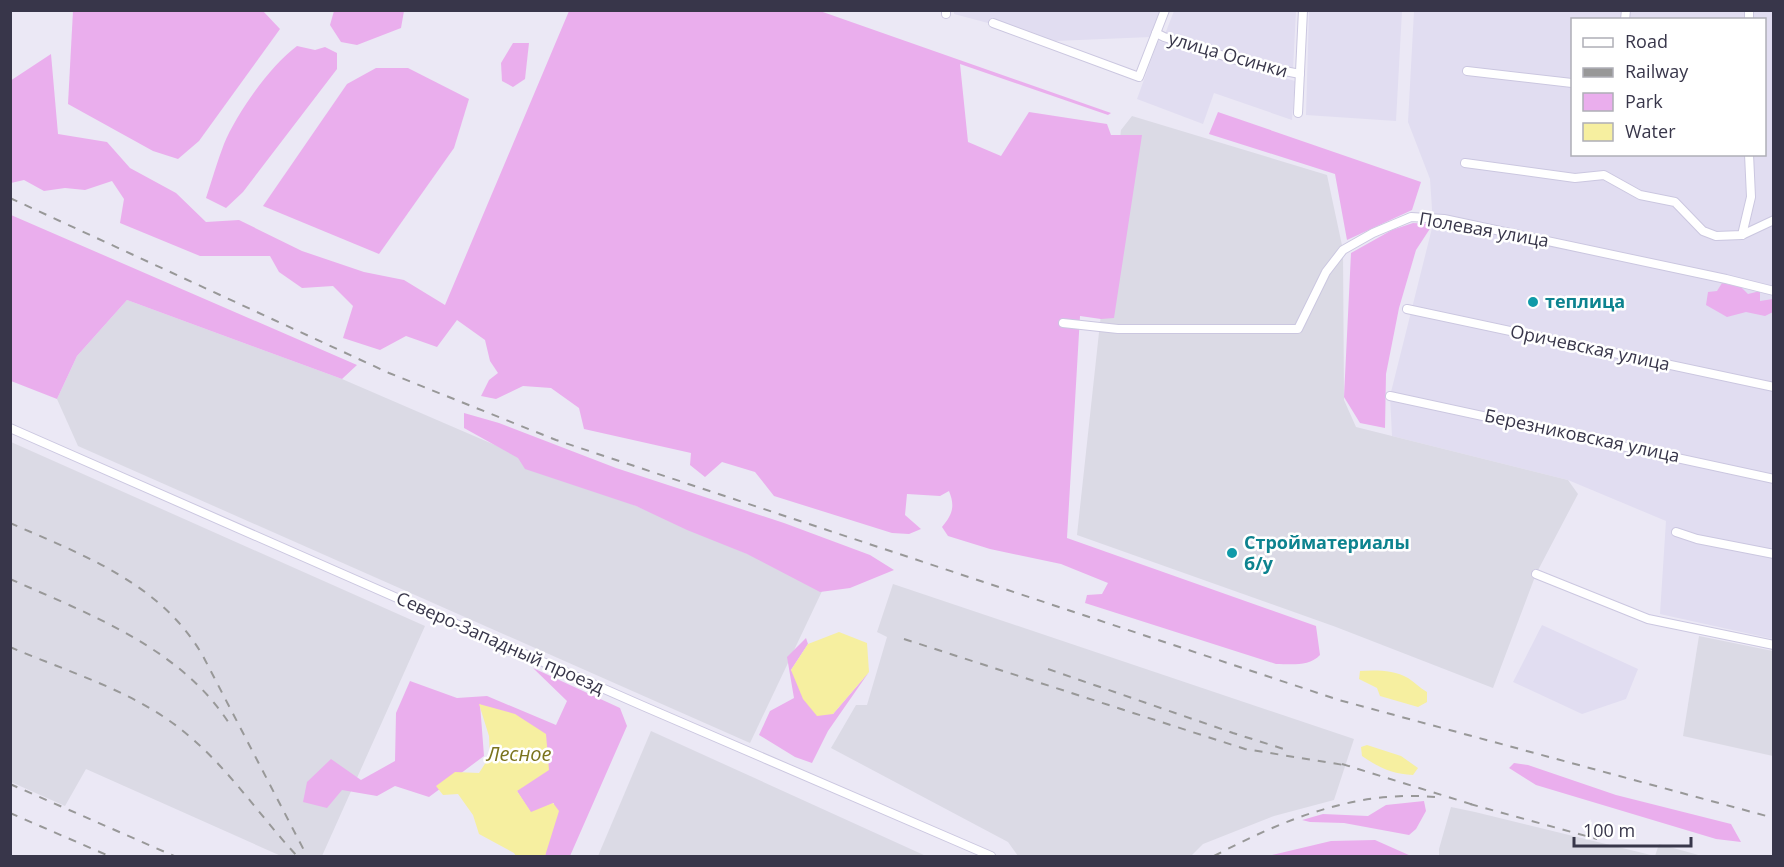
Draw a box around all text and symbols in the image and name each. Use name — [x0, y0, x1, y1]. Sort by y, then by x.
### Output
legend — [1571, 18, 1766, 156]
street label: улица Осинки — [1166, 26, 1291, 83]
text: Road — [1625, 29, 1668, 53]
text: Railway — [1625, 59, 1689, 83]
text: Park — [1625, 89, 1663, 113]
text: Water — [1625, 119, 1676, 143]
street label: Полевая улица — [1417, 206, 1551, 252]
place label: теплица — [1545, 289, 1625, 313]
marker: теплица — [1526, 295, 1540, 309]
street label: Оричевская улица — [1508, 318, 1672, 376]
street label: Березниковская улица — [1482, 403, 1682, 467]
place label: Стройматериалы б/у — [1244, 530, 1410, 575]
marker: Стройматериалы б/у — [1225, 546, 1239, 560]
street label: Северо-Западный проезд — [393, 585, 608, 699]
water label: Лесное — [485, 740, 552, 767]
scale bar — [1574, 810, 1691, 848]
text: 100 m — [1583, 818, 1635, 842]

